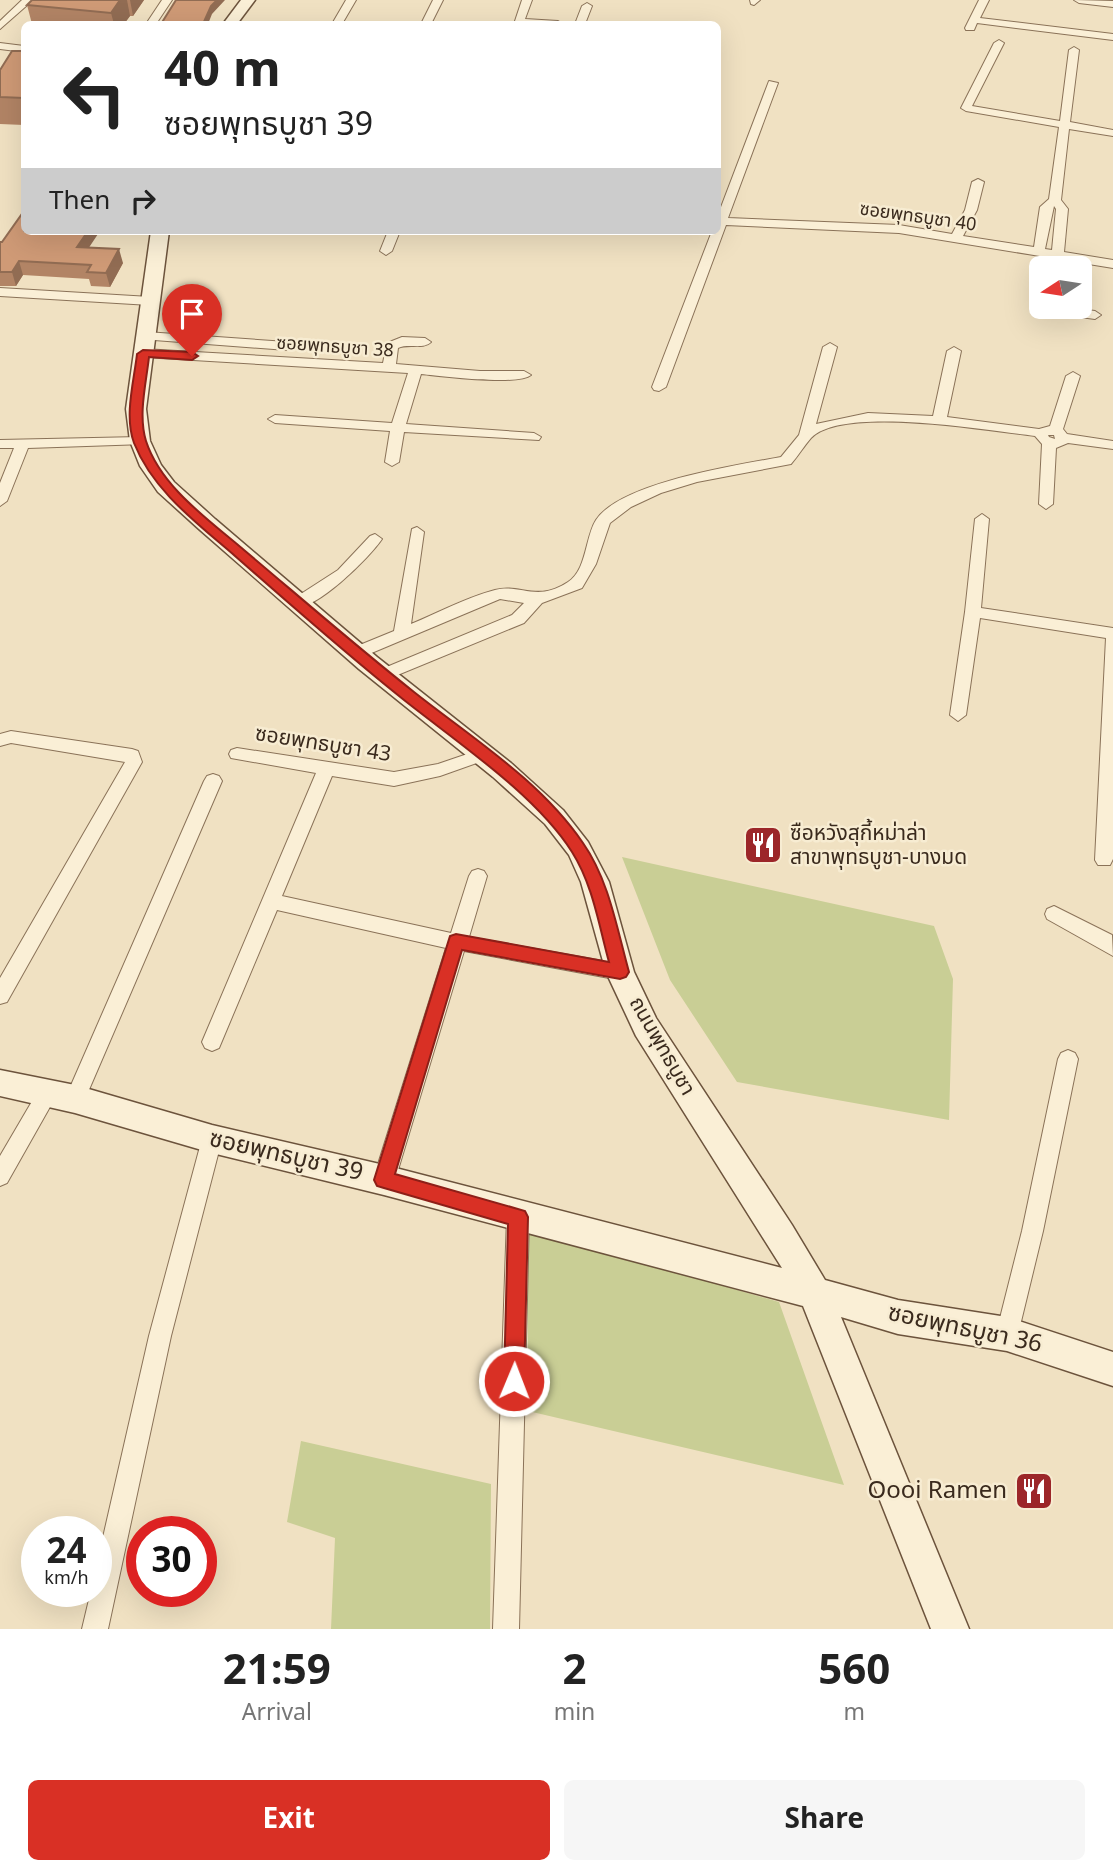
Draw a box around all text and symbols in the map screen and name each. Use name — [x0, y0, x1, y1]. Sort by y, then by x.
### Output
text: 40 m — [164, 34, 281, 108]
icon: left — [49, 49, 140, 140]
text: ซอยพุทธบูชา 39 — [164, 101, 373, 149]
text: Then — [49, 181, 110, 221]
icon: right — [124, 182, 162, 220]
street label: ซอยพุทธบูชา 40 — [858, 195, 978, 239]
north arrow — [1029, 256, 1092, 318]
map controls — [1029, 256, 1092, 319]
pin — [162, 284, 222, 356]
icon: arrive — [173, 295, 211, 333]
street label: ซอยพุทธบูชา 38 — [275, 329, 395, 365]
street label: ซอยพุทธบูชา 43 — [253, 718, 393, 770]
place label: ซือหวังสุกี้หม่าล่า สาขาพุทธบูชา-บางมด — [790, 818, 967, 873]
restaurant icon: ซือหวังสุกี้หม่าล่า สาขาพุทธบูชา-บางมด — [742, 824, 784, 866]
street label: ถนนพุทธบูชา — [621, 991, 703, 1101]
street label: ซอยพุทธบูชา 39 — [206, 1121, 366, 1191]
street label: ซอยพุทธบูชา 36 — [885, 1295, 1045, 1363]
position arrow — [477, 1344, 551, 1418]
restaurant icon: Oooi Ramen — [1013, 1470, 1055, 1512]
place label: Oooi Ramen — [868, 1473, 1007, 1509]
speed limit sign: 30 — [126, 1516, 217, 1607]
text: 24 — [46, 1526, 87, 1579]
text: km/h — [44, 1565, 89, 1592]
text: 21:59 — [223, 1639, 331, 1703]
text: 2 — [562, 1639, 587, 1703]
text: 560 — [818, 1639, 890, 1703]
text: Arrival — [242, 1696, 312, 1730]
text: min — [554, 1696, 595, 1730]
text: m — [843, 1696, 865, 1730]
button: Exit — [28, 1780, 550, 1860]
button: Share — [564, 1780, 1085, 1860]

